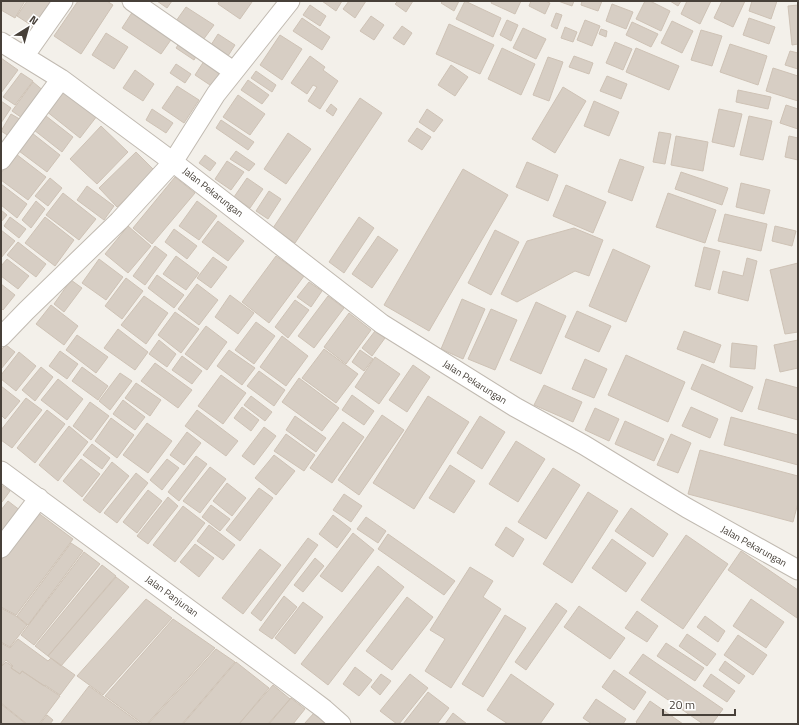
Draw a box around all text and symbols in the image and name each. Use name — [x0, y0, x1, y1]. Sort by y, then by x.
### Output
north arrow — [8, 8, 48, 48]
text: N — [26, 11, 42, 29]
street label: Jalan Pekarungan — [180, 164, 246, 220]
street label: Jalan Pekarungan — [440, 356, 510, 408]
street label: Jalan Pekarungan — [718, 522, 790, 570]
street label: Jalan Panjunan — [142, 572, 202, 620]
scale bar — [663, 691, 735, 717]
text: 20 m — [669, 695, 695, 714]

